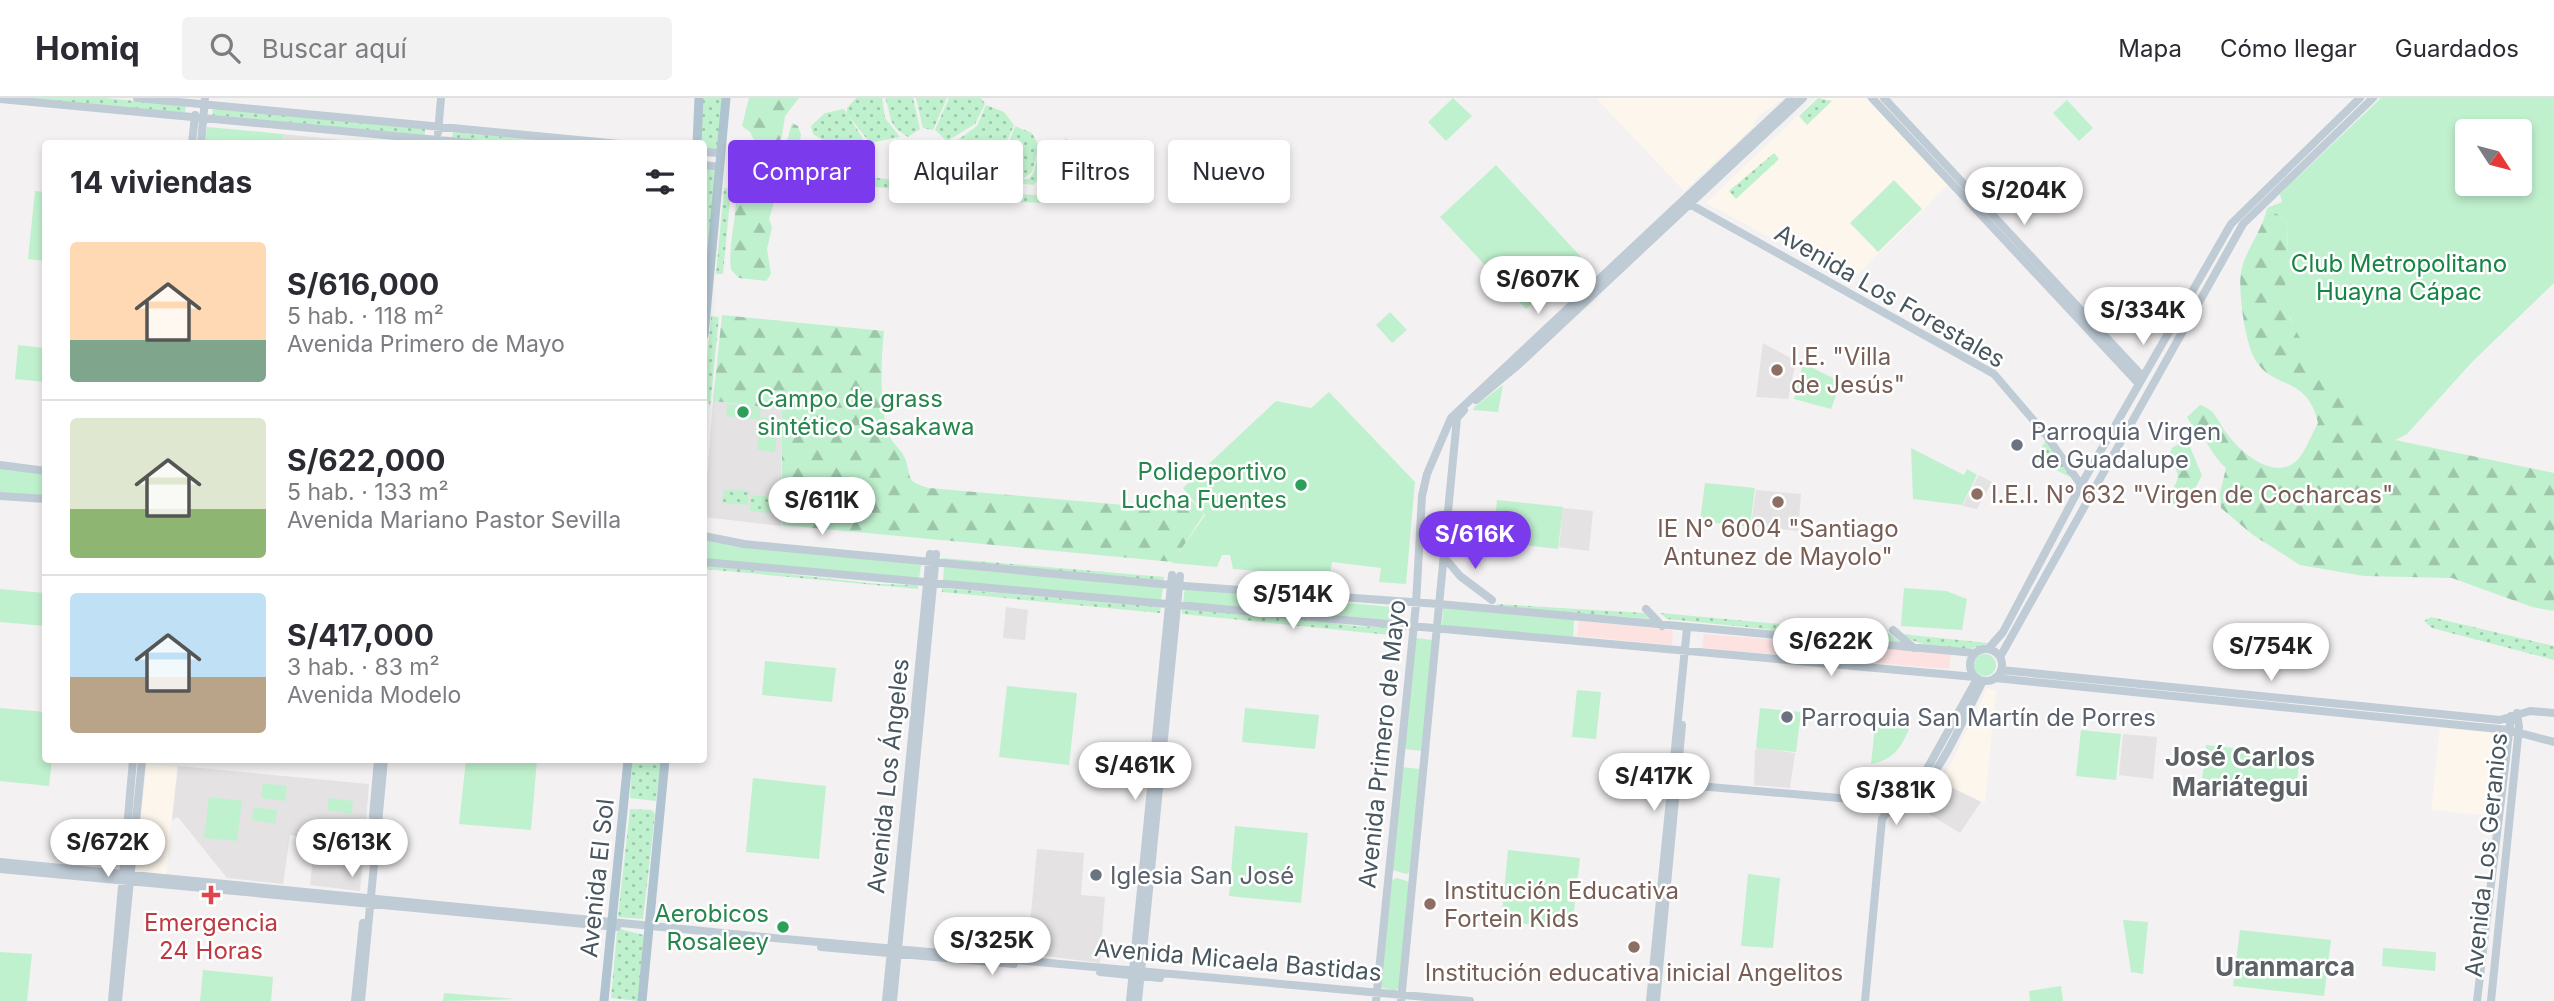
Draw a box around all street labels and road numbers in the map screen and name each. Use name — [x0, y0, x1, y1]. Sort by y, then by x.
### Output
street label: Avenida Los Forestales — [1770, 218, 2010, 374]
street label: Avenida Primero de Mayo — [1352, 598, 1412, 890]
street label: Avenida Los Ángeles — [860, 657, 915, 895]
street label: Avenida Los Geranios — [2459, 731, 2513, 979]
street label: Avenida El Sol — [574, 797, 620, 959]
street label: Avenida Micaela Bastidas — [1093, 933, 1383, 987]

